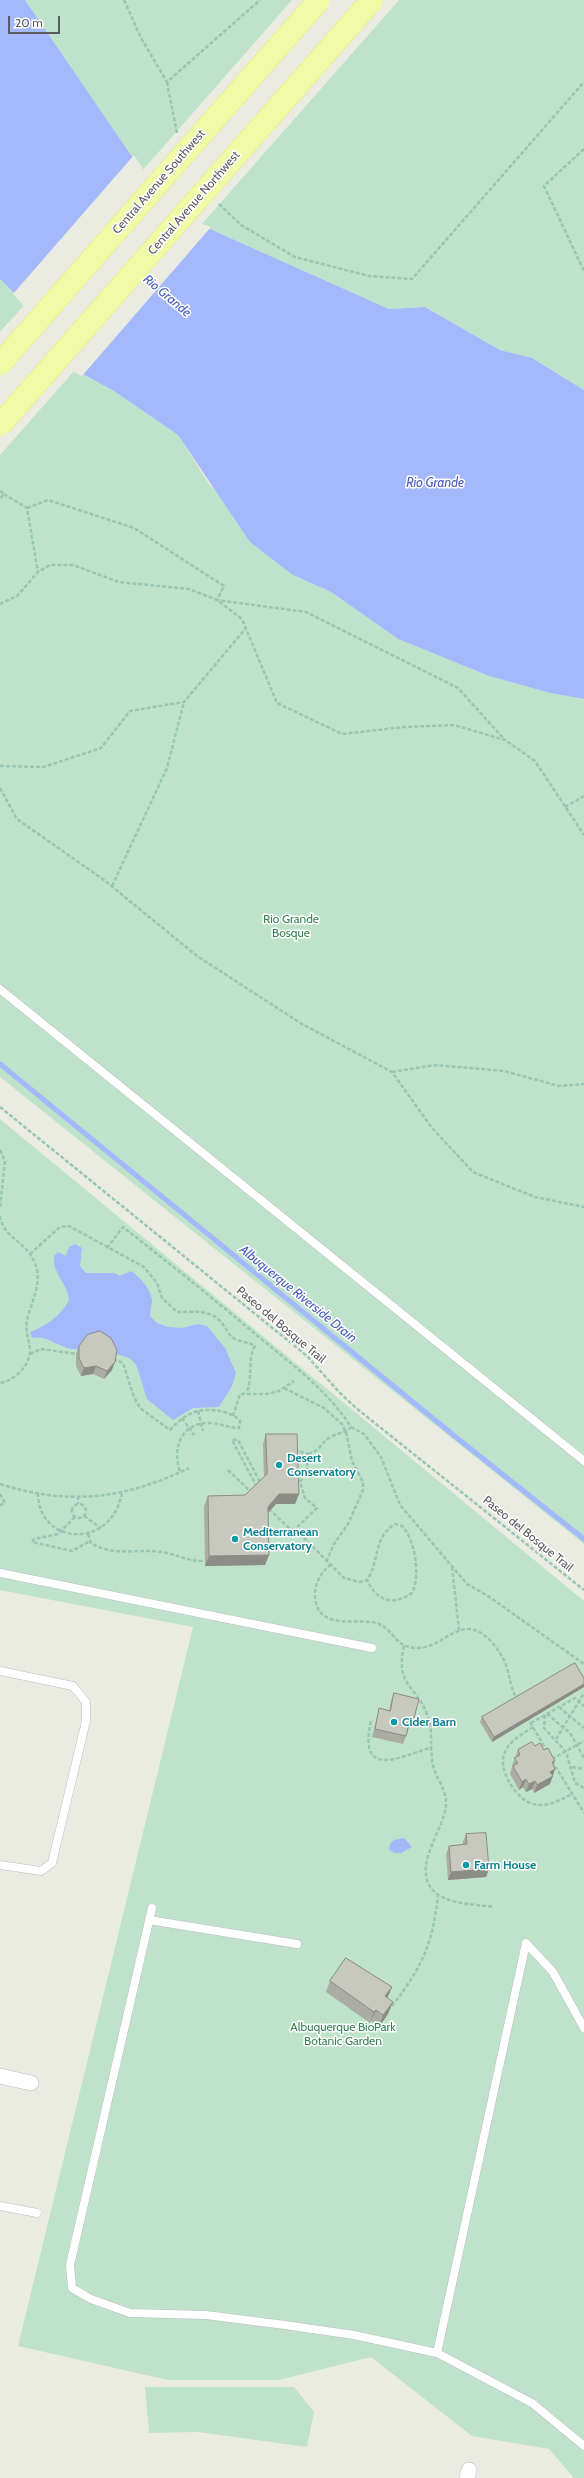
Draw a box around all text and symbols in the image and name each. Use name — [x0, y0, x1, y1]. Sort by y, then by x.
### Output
scale bar — [10, 8, 62, 34]
text: 20 m — [15, 15, 43, 30]
street label: Central Avenue Southwest — [110, 127, 208, 237]
street label: Central Avenue Northwest — [145, 148, 243, 258]
water label: Rio Grande — [140, 271, 194, 321]
water label: Rio Grande — [406, 475, 464, 491]
park label: Rio Grande Bosque — [263, 912, 319, 940]
water label: Albuquerque Riverside Drain — [236, 1242, 360, 1346]
street label: Paseo del Bosque Trail — [233, 1284, 329, 1366]
place label: Desert Conservatory — [287, 1451, 356, 1479]
marker: Desert Conservatory — [274, 1460, 284, 1470]
street label: Paseo del Bosque Trail — [480, 1493, 576, 1575]
place label: Mediterranean Conservatory — [243, 1525, 318, 1553]
marker: Mediterranean Conservatory — [230, 1534, 240, 1544]
place label: Cider Barn — [402, 1715, 456, 1729]
marker: Cider Barn — [389, 1717, 399, 1727]
place label: Farm House — [474, 1858, 536, 1872]
marker: Farm House — [461, 1860, 471, 1870]
park label: Albuquerque BioPark Botanic Garden — [290, 2020, 396, 2048]

